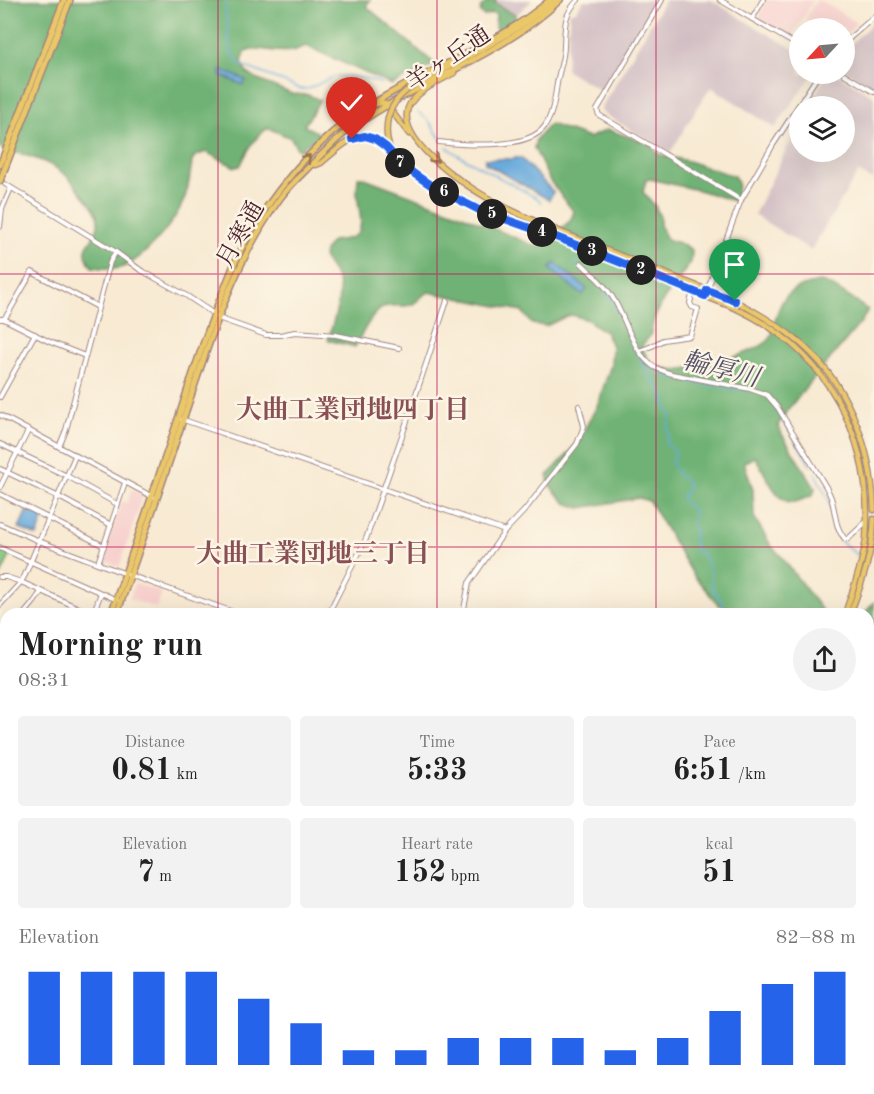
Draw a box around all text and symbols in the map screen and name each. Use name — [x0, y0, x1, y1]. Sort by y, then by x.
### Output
north arrow — [789, 18, 855, 84]
map controls — [789, 18, 855, 162]
street label: 羊ヶ丘通 — [401, 20, 496, 96]
pin — [326, 77, 377, 139]
icon: check — [335, 86, 368, 119]
button: layers — [789, 96, 855, 162]
pin: 7 — [385, 148, 415, 178]
one-way arrow — [428, 152, 438, 163]
one-way arrow — [299, 155, 310, 166]
text: 7 — [395, 155, 405, 171]
pin: 6 — [429, 177, 459, 207]
text: 6 — [439, 184, 449, 200]
street label: 月寒通 — [211, 196, 270, 272]
pin: 5 — [477, 199, 507, 229]
text: 5 — [487, 206, 497, 222]
pin: 4 — [527, 217, 557, 247]
text: 4 — [537, 224, 547, 240]
pin: 3 — [577, 236, 607, 266]
pin — [709, 239, 760, 301]
text: 3 — [587, 243, 597, 259]
icon: arrive — [718, 248, 751, 281]
pin: 2 — [626, 255, 656, 285]
text: 2 — [636, 262, 646, 278]
water label: 輪厚川 — [680, 346, 765, 393]
district label: 大曲工業団地四丁目 — [236, 395, 470, 424]
district label: 大曲工業団地三丁目 — [196, 539, 430, 568]
button: share — [793, 628, 856, 691]
text: Morning run — [18, 630, 203, 663]
text: 08:31 — [18, 671, 70, 691]
text: Distance — [125, 735, 185, 751]
text: Time — [419, 735, 455, 751]
text: Pace — [703, 735, 736, 751]
text: 0.81 — [112, 756, 172, 786]
text: 5:33 — [407, 756, 467, 786]
text: 6:51 — [673, 756, 733, 786]
text: km — [172, 767, 198, 783]
text: /km — [733, 767, 766, 783]
text: Elevation — [122, 837, 187, 853]
text: Heart rate — [401, 837, 473, 853]
text: kcal — [706, 837, 733, 853]
text: 7 — [137, 858, 155, 888]
text: 152 — [394, 858, 446, 888]
text: 51 — [702, 858, 737, 888]
text: m — [155, 869, 172, 885]
text: bpm — [446, 869, 480, 885]
text: Elevation — [18, 928, 99, 948]
text: 82–88 m — [776, 928, 856, 948]

